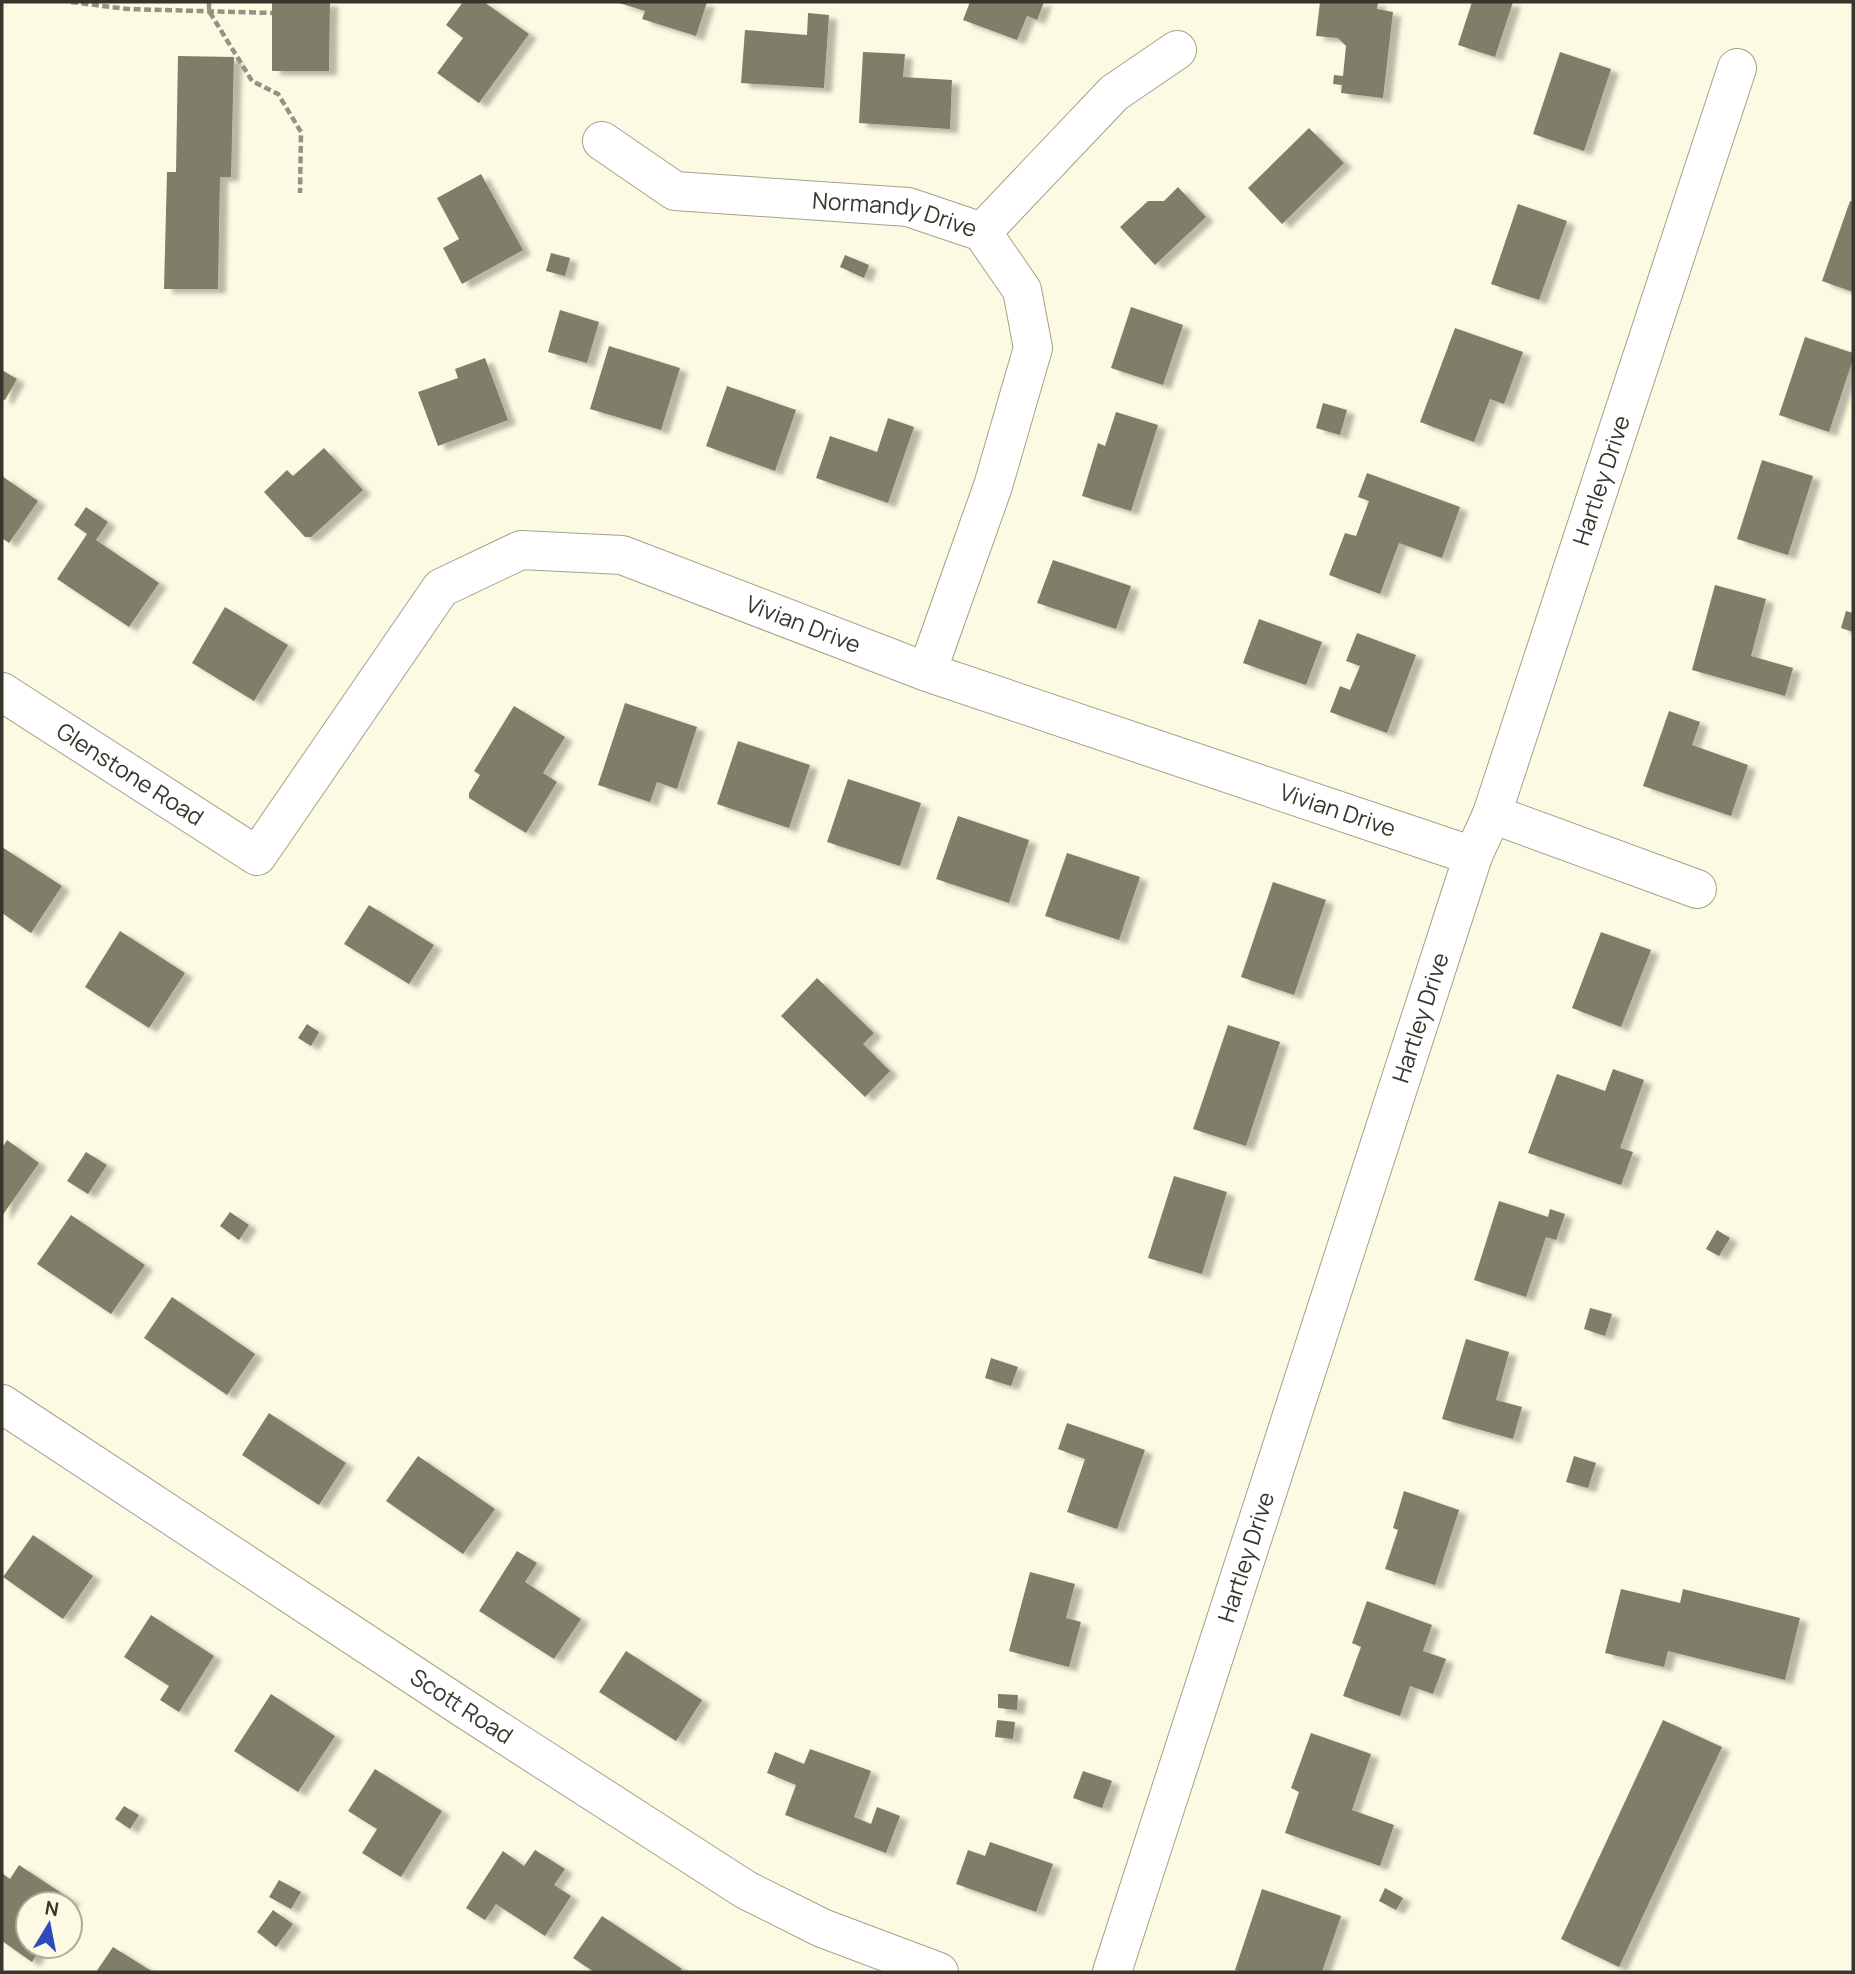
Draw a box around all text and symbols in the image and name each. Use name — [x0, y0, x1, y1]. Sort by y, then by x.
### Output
street label: Normandy Drive — [811, 183, 982, 244]
street label: Hartley Drive — [1564, 411, 1637, 549]
street label: Vivian Drive — [741, 587, 866, 660]
street label: Glenstone Road — [51, 714, 210, 833]
street label: Vivian Drive — [1276, 775, 1400, 844]
street label: Hartley Drive — [1384, 948, 1456, 1087]
street label: Hartley Drive — [1209, 1488, 1281, 1626]
street label: Scott Road — [404, 1660, 519, 1751]
north arrow — [14, 1890, 84, 1960]
text: N — [43, 1894, 61, 1922]

